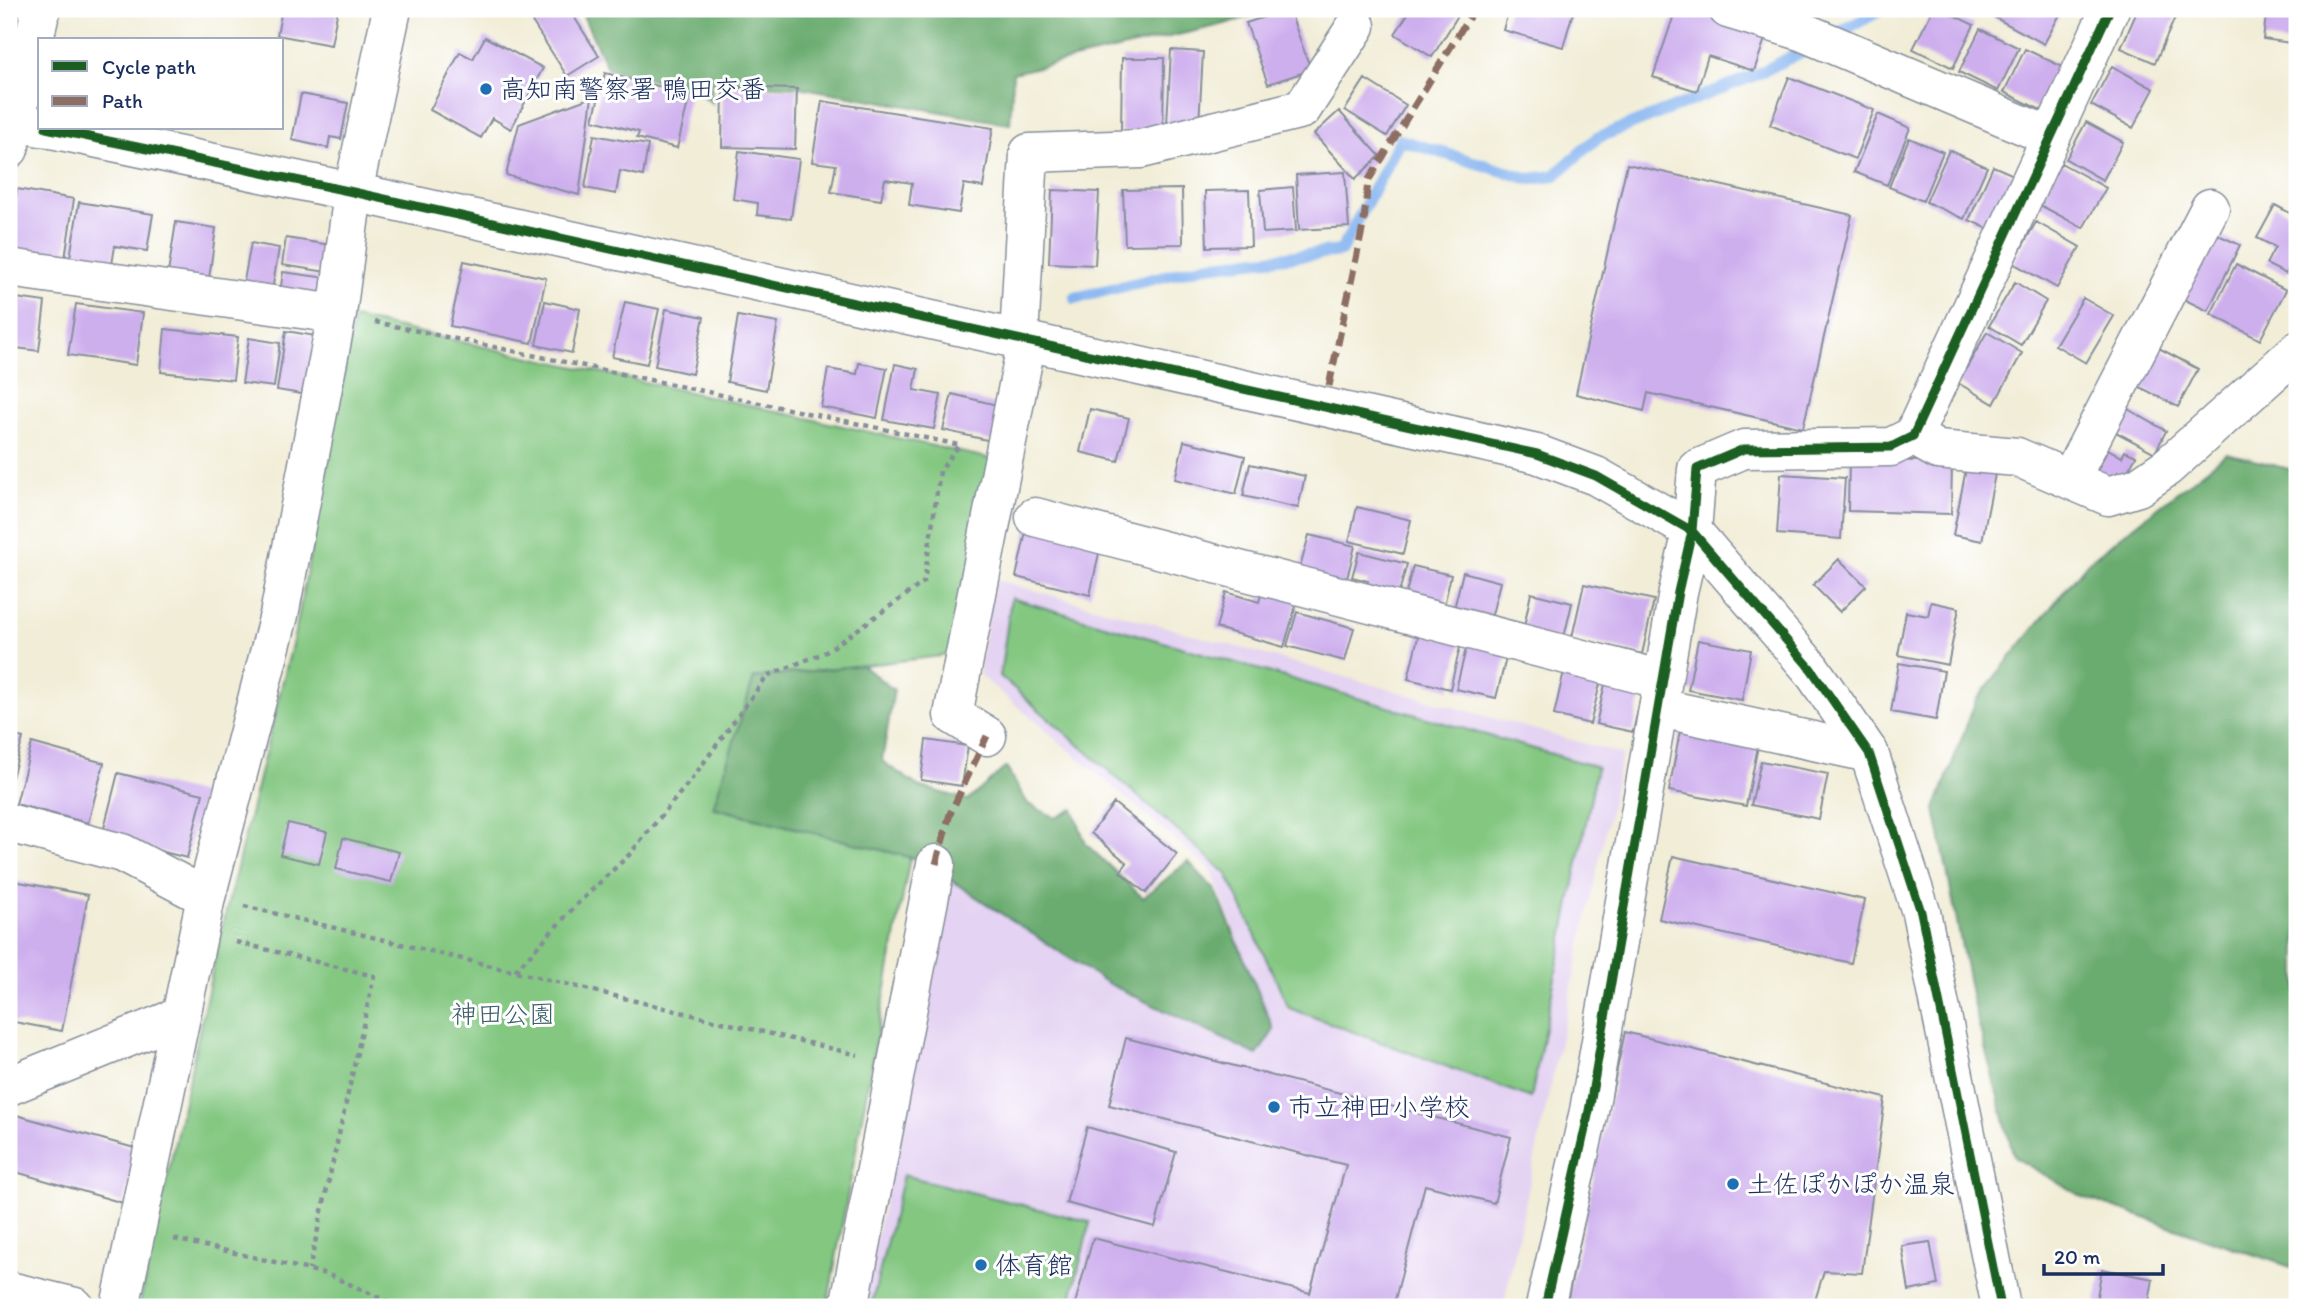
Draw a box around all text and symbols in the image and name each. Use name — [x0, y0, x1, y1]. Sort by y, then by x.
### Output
legend — [38, 38, 284, 130]
text: Cycle path — [102, 54, 196, 79]
place label: 高知南警察署 鴨田交番 — [500, 73, 766, 105]
marker: 高知南警察署 鴨田交番 — [478, 81, 494, 97]
text: Path — [102, 88, 143, 113]
park label: 神田公園 — [451, 998, 555, 1030]
place label: 市立神田小学校 — [1288, 1091, 1470, 1123]
marker: 市立神田小学校 — [1266, 1099, 1282, 1115]
place label: 土佐ぽかぽか温泉 — [1747, 1168, 1955, 1200]
marker: 土佐ぽかぽか温泉 — [1725, 1176, 1741, 1192]
scale bar — [2044, 1232, 2162, 1276]
text: 20 m — [2054, 1244, 2101, 1269]
place label: 体育館 — [995, 1249, 1073, 1281]
marker: 体育館 — [973, 1257, 989, 1273]

